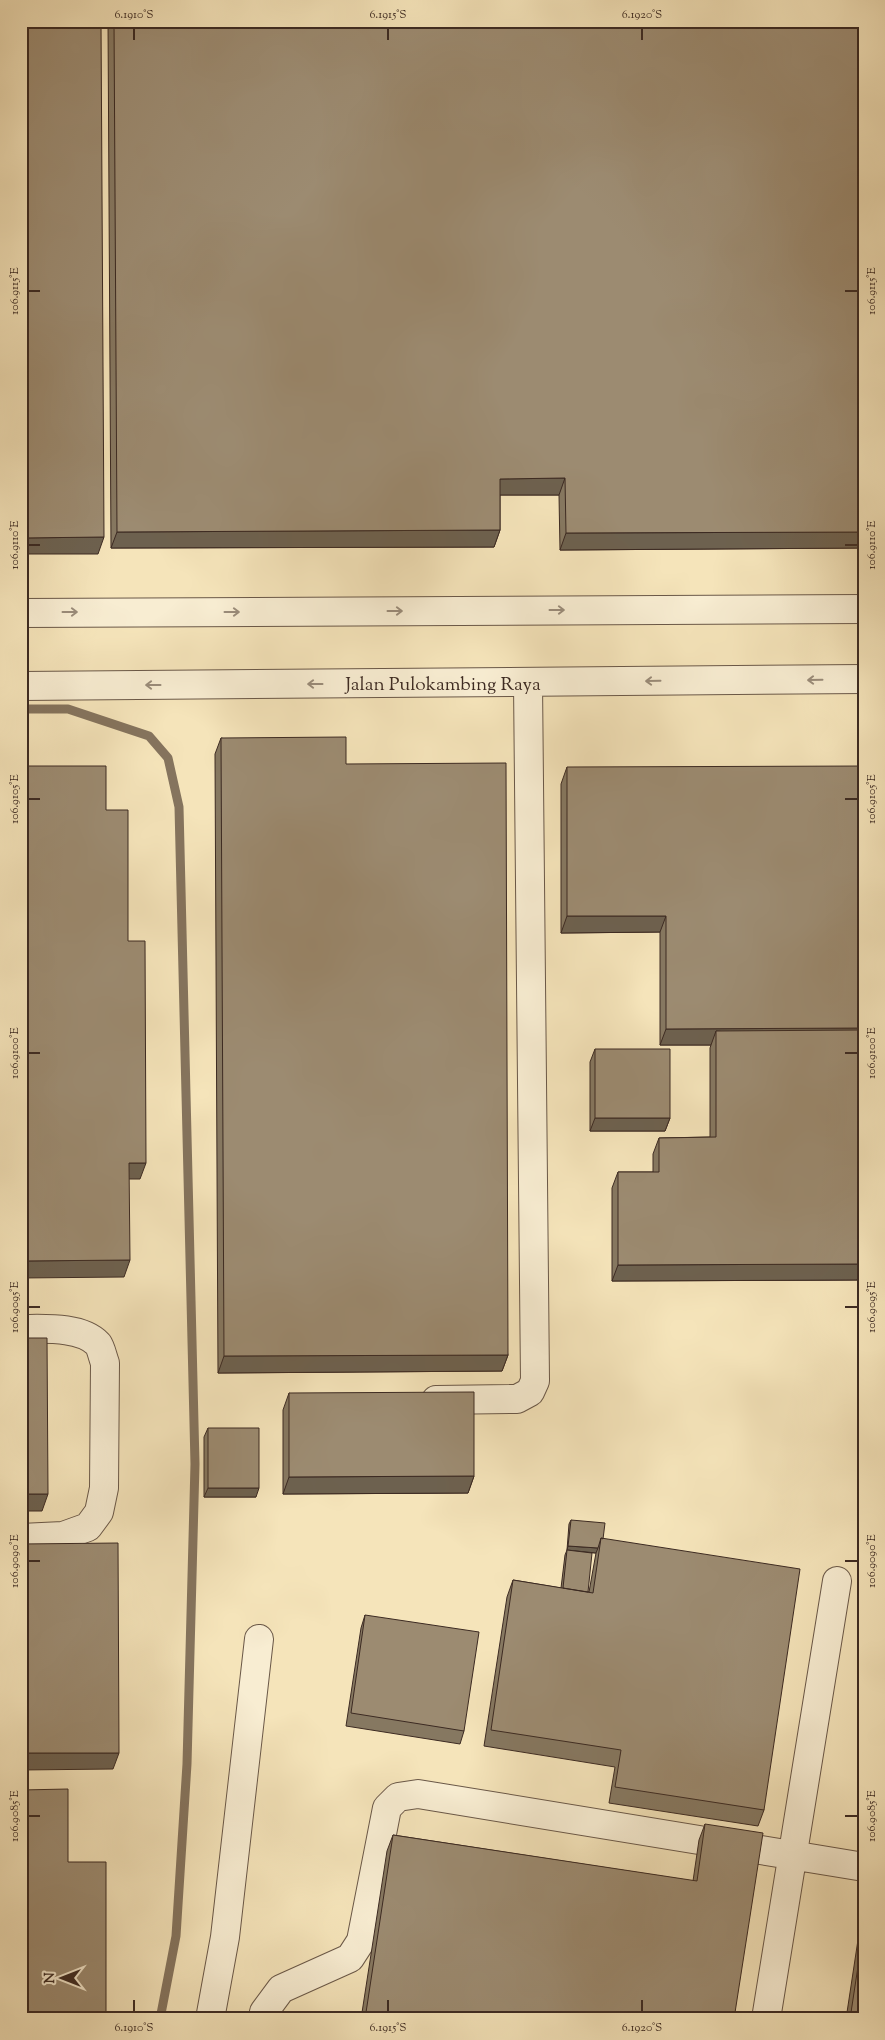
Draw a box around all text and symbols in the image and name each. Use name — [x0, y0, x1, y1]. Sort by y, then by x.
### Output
text: 6.1910°S — [115, 6, 153, 24]
text: 6.1915°S — [370, 6, 407, 24]
text: 6.1920°S — [622, 6, 662, 24]
text: 106.9115°E — [6, 267, 24, 315]
text: 106.9115°E — [863, 267, 881, 315]
text: 106.9110°E — [6, 520, 24, 570]
text: 106.9110°E — [863, 520, 881, 570]
one-way arrow — [549, 605, 565, 615]
one-way arrow — [386, 606, 403, 616]
one-way arrow — [62, 607, 78, 617]
one-way arrow — [224, 607, 240, 617]
street label: Jalan Pulokambing Raya — [344, 672, 541, 699]
one-way arrow — [807, 675, 824, 685]
one-way arrow — [645, 677, 661, 686]
one-way arrow — [307, 679, 324, 689]
one-way arrow — [145, 680, 161, 690]
text: 106.9105°E — [6, 774, 24, 824]
text: 106.9105°E — [863, 774, 881, 824]
text: 106.9100°E — [6, 1027, 24, 1079]
text: 106.9100°E — [863, 1027, 881, 1079]
text: 106.9095°E — [6, 1281, 24, 1333]
text: 106.9095°E — [863, 1281, 881, 1333]
text: 106.9090°E — [6, 1534, 24, 1588]
text: 106.9090°E — [863, 1534, 881, 1588]
text: 106.9085°E — [6, 1790, 24, 1842]
text: 106.9085°E — [863, 1790, 881, 1842]
north arrow — [38, 1952, 88, 2002]
text: N — [41, 1972, 61, 1984]
text: 6.1910°S — [115, 2019, 153, 2037]
text: 6.1915°S — [370, 2019, 407, 2037]
text: 6.1920°S — [622, 2019, 662, 2037]

